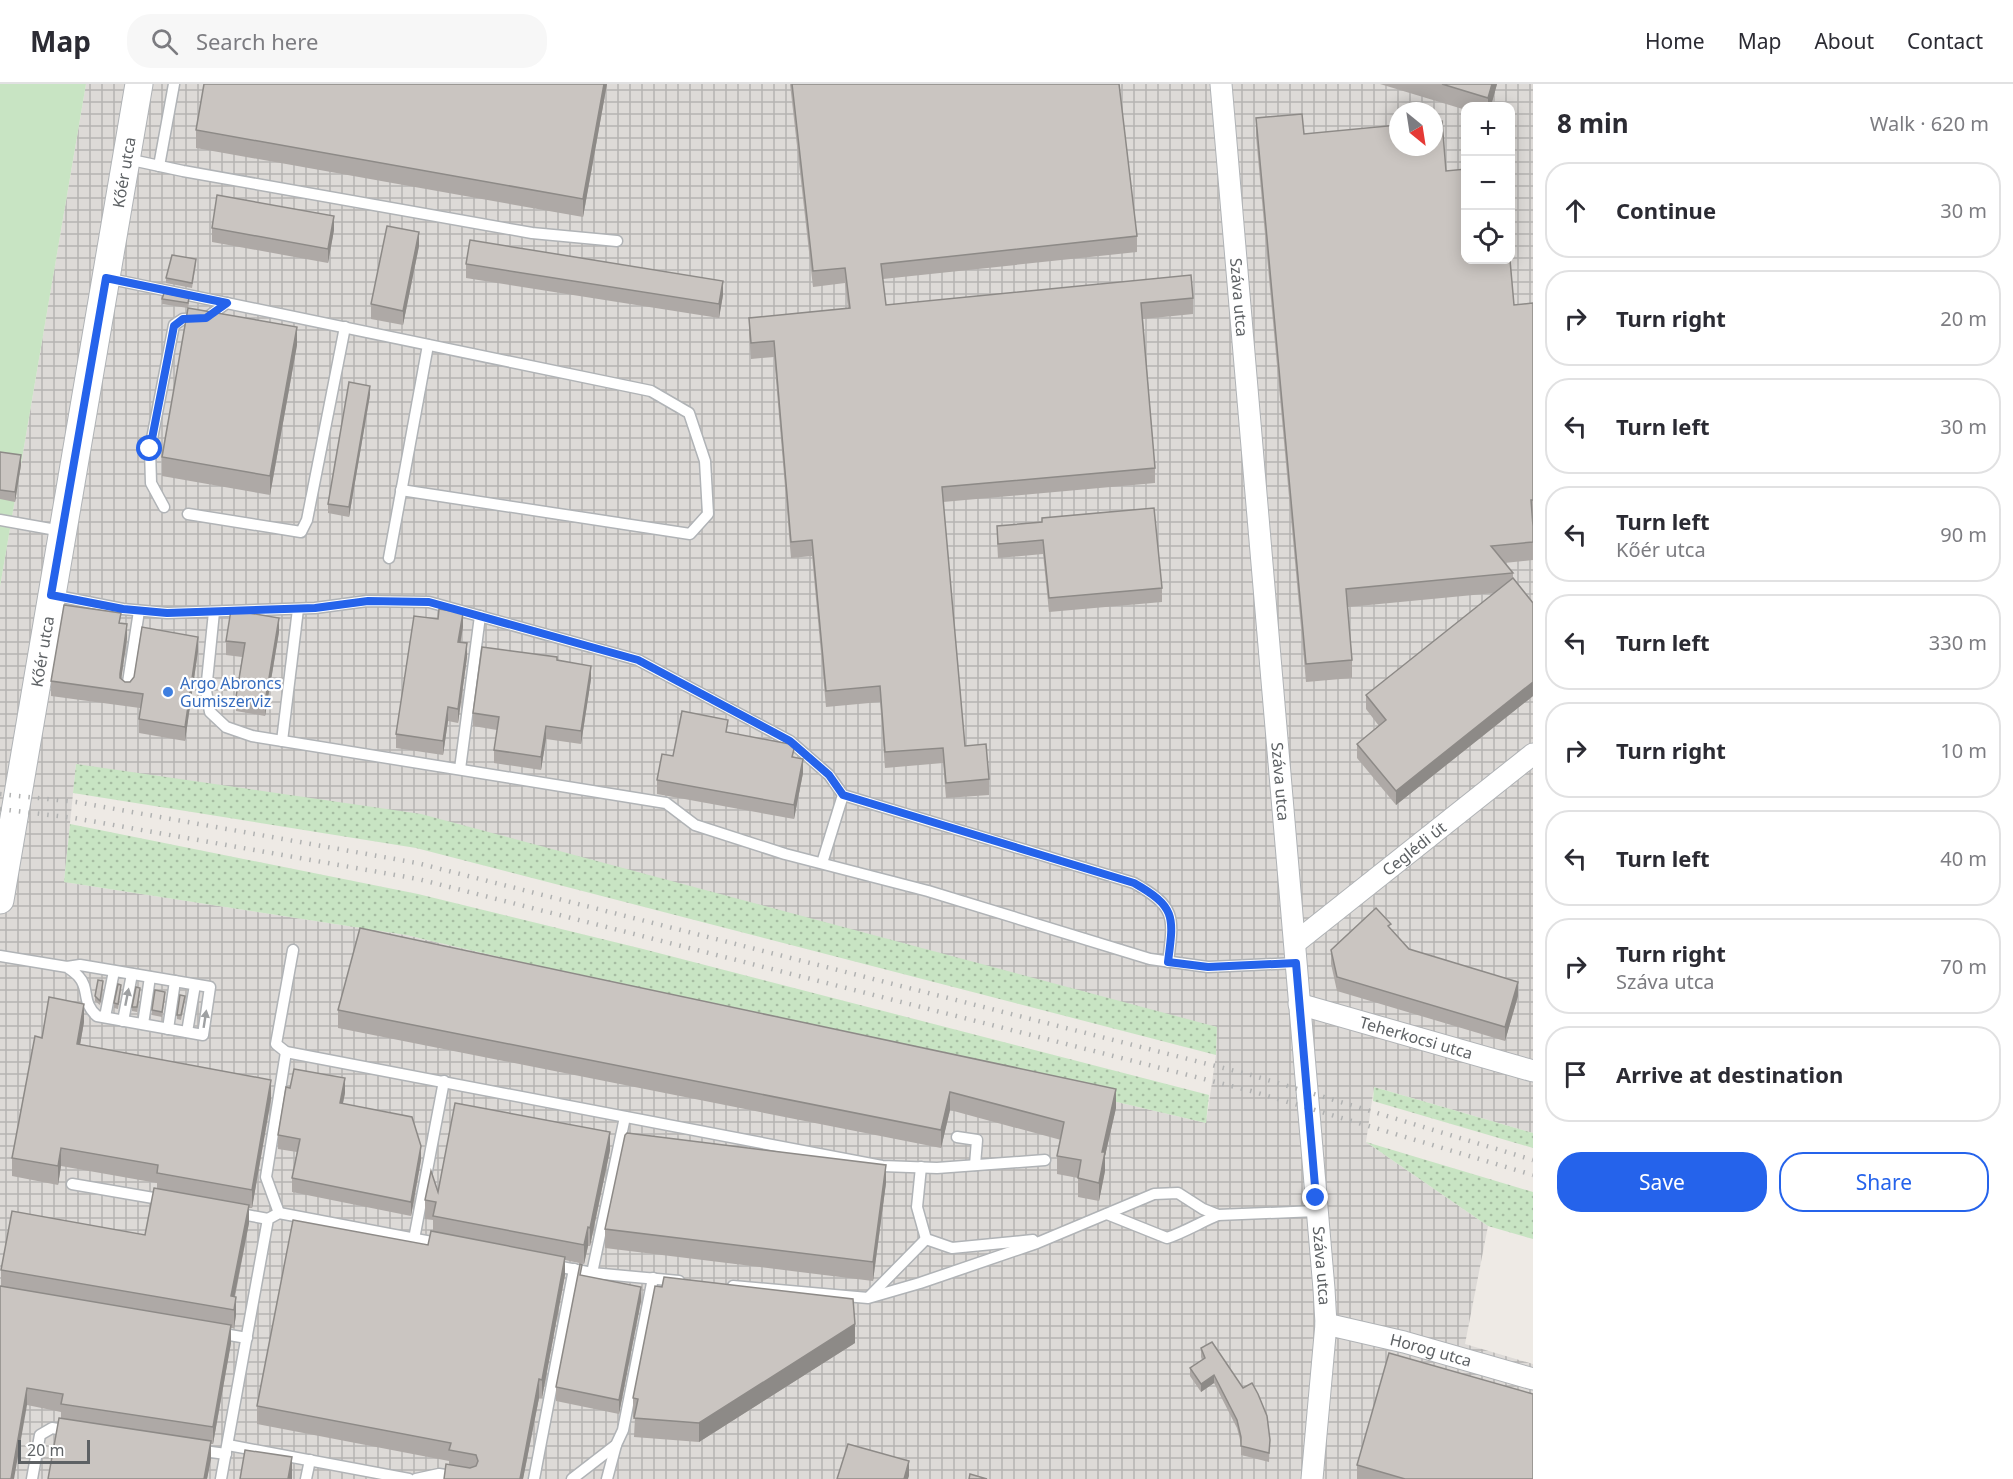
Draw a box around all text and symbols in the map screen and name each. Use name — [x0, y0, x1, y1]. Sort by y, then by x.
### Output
search box — [127, 14, 547, 68]
text: Map — [30, 22, 91, 60]
icon: search — [148, 25, 181, 58]
text: Search here — [196, 26, 318, 56]
text: Home — [1645, 27, 1705, 55]
text: Map — [1738, 27, 1781, 55]
text: About — [1814, 27, 1874, 55]
text: Contact — [1907, 27, 1983, 55]
north arrow — [1389, 102, 1443, 156]
map controls — [1461, 102, 1515, 264]
button: + — [1461, 102, 1515, 156]
text: 8 min — [1557, 105, 1629, 141]
text: Walk · 620 m — [1870, 110, 1989, 137]
street label: Kőér utca — [107, 135, 141, 210]
button: − — [1461, 156, 1515, 210]
icon: ahead — [1559, 194, 1592, 227]
text: Continue — [1616, 195, 1716, 225]
text: 30 m — [1940, 197, 1987, 224]
button: locate — [1461, 210, 1515, 264]
street label: Száva utca — [1225, 257, 1254, 337]
icon: right — [1559, 302, 1592, 335]
text: Turn right — [1616, 303, 1726, 333]
text: 20 m — [1940, 305, 1987, 332]
icon: left — [1559, 410, 1592, 443]
text: Turn left — [1616, 411, 1710, 441]
text: 30 m — [1940, 413, 1987, 440]
route start — [136, 435, 162, 461]
text: Turn left — [1616, 506, 1710, 536]
icon: left — [1559, 518, 1592, 551]
text: 90 m — [1940, 521, 1987, 548]
text: Kőér utca — [1616, 536, 1706, 563]
street label: Kőér utca — [25, 614, 59, 689]
icon: left — [1559, 626, 1592, 659]
text: Turn left — [1616, 627, 1710, 657]
text: 330 m — [1929, 629, 1987, 656]
place label: Argo Abroncs Gumiszerviz — [180, 672, 282, 712]
marker: Argo Abroncs Gumiszerviz — [161, 685, 175, 699]
icon: right — [1559, 734, 1592, 767]
text: Turn right — [1616, 735, 1726, 765]
text: 10 m — [1940, 737, 1987, 764]
street label: Száva utca — [1266, 741, 1295, 822]
street label: Ceglédi út — [1377, 816, 1451, 881]
icon: left — [1559, 842, 1592, 875]
text: Turn left — [1616, 843, 1710, 873]
text: 40 m — [1940, 845, 1987, 872]
text: Turn right — [1616, 938, 1726, 968]
icon: right — [1559, 950, 1592, 983]
text: 70 m — [1940, 953, 1987, 980]
text: Száva utca — [1616, 968, 1715, 995]
one-way arrow — [123, 987, 132, 1006]
one-way arrow — [201, 1009, 210, 1028]
street label: Teherkocsi utca — [1357, 1011, 1475, 1064]
icon: arrive — [1559, 1058, 1592, 1091]
text: Arrive at destination — [1616, 1059, 1843, 1089]
button: Save — [1557, 1152, 1767, 1212]
button: Share — [1779, 1152, 1989, 1212]
route end — [1302, 1184, 1328, 1210]
street label: Száva utca — [1308, 1225, 1336, 1306]
street label: Horog utca — [1388, 1328, 1474, 1372]
scale bar — [18, 1437, 90, 1464]
text: 20 m — [27, 1439, 64, 1461]

